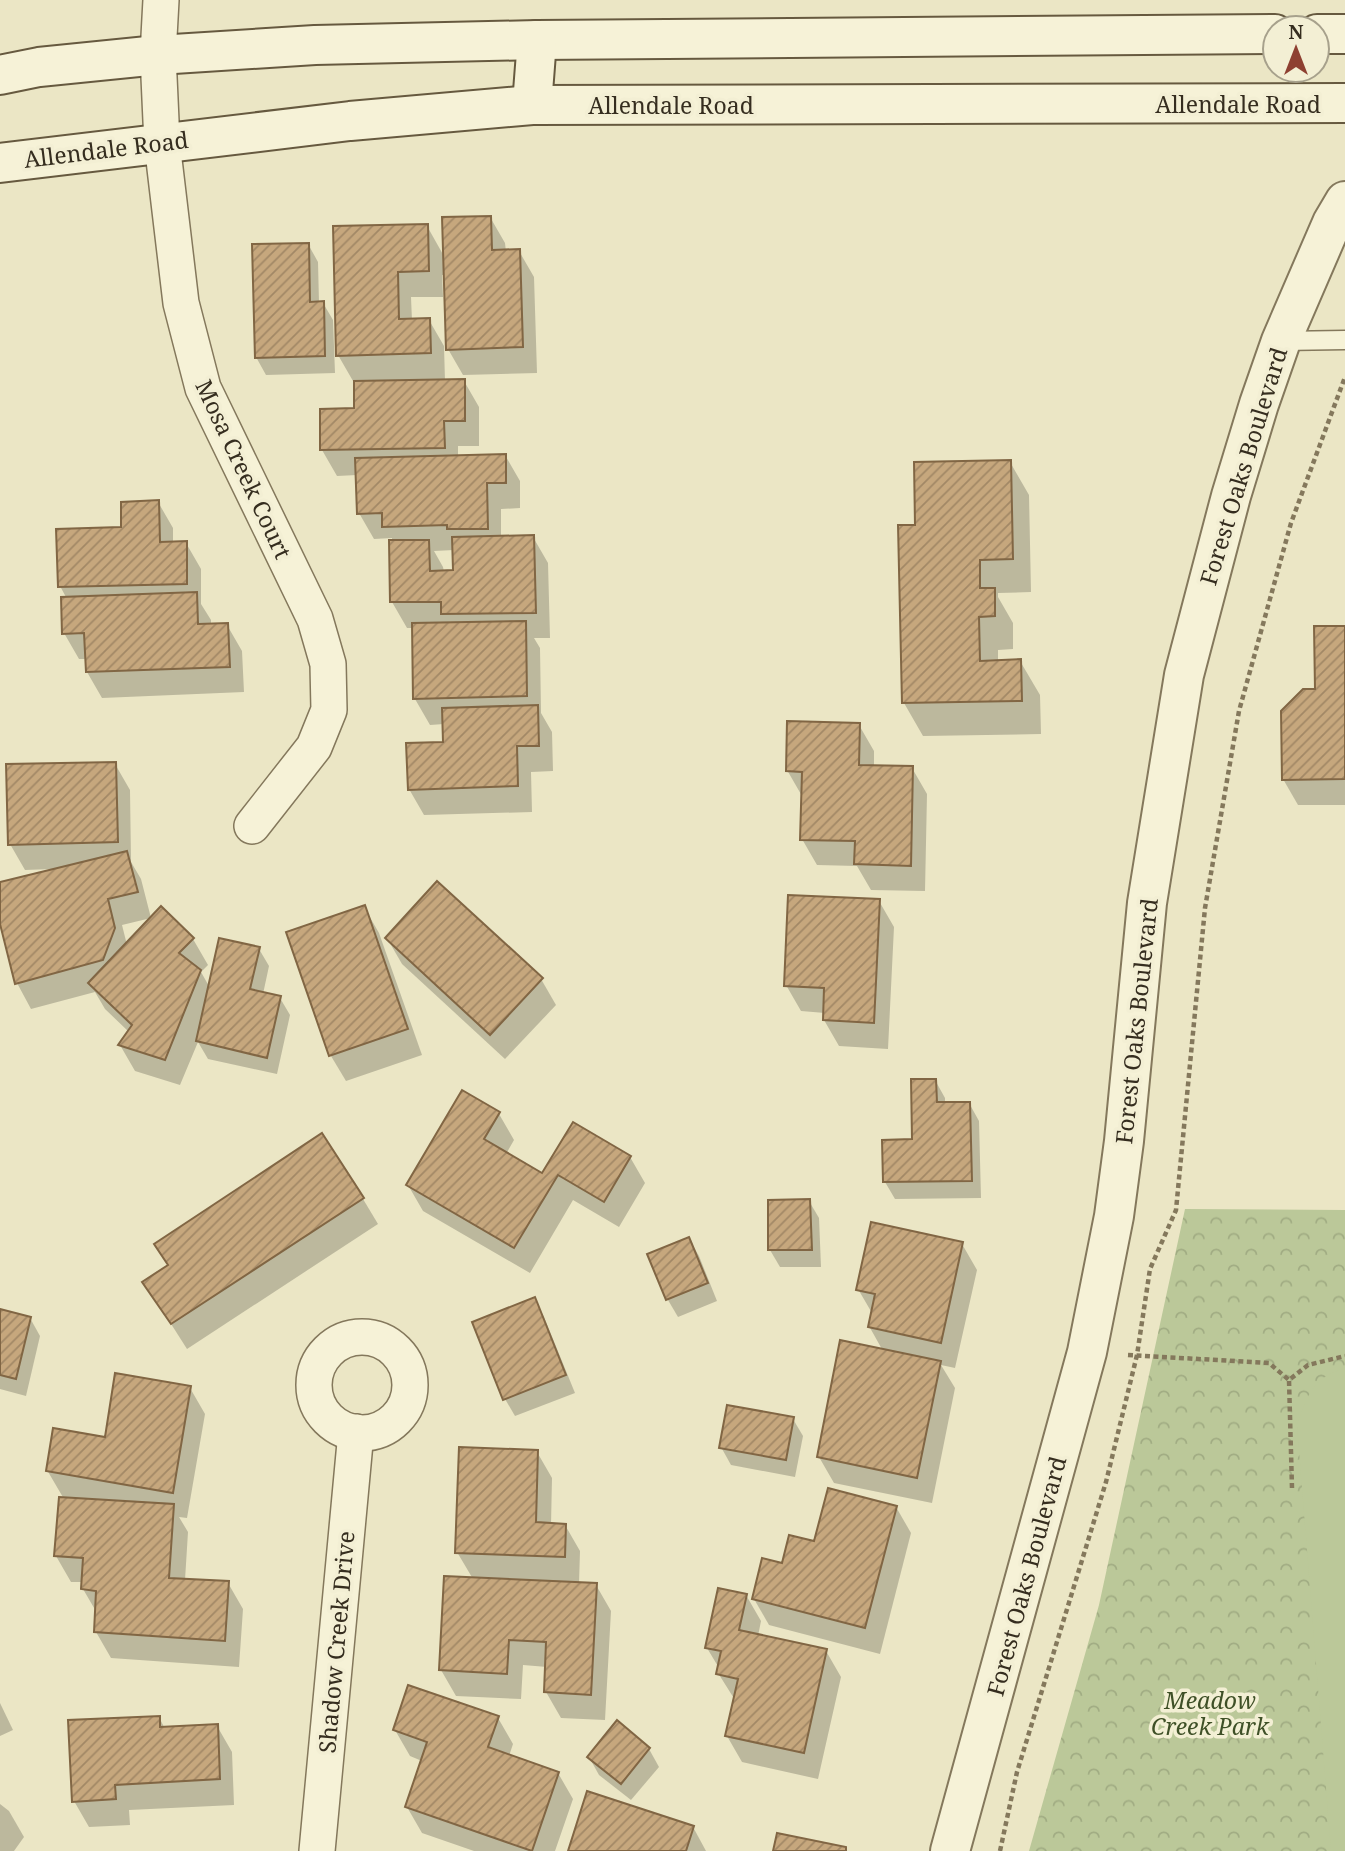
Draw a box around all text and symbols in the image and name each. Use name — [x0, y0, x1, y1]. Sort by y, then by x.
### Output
north arrow — [1261, 14, 1331, 84]
text: N — [1289, 19, 1304, 45]
street label: Allendale Road — [1155, 88, 1321, 120]
street label: Allendale Road — [588, 89, 754, 121]
street label: Allendale Road — [22, 123, 190, 175]
street label: Forest Oaks Boulevard — [1192, 343, 1294, 589]
street label: Mosa Creek Court — [188, 374, 300, 564]
street label: Forest Oaks Boulevard — [1107, 897, 1165, 1145]
street label: Forest Oaks Boulevard — [979, 1453, 1073, 1699]
street label: Shadow Creek Drive — [310, 1530, 362, 1754]
park label: Meadow Creek Park — [1151, 1684, 1270, 1742]

